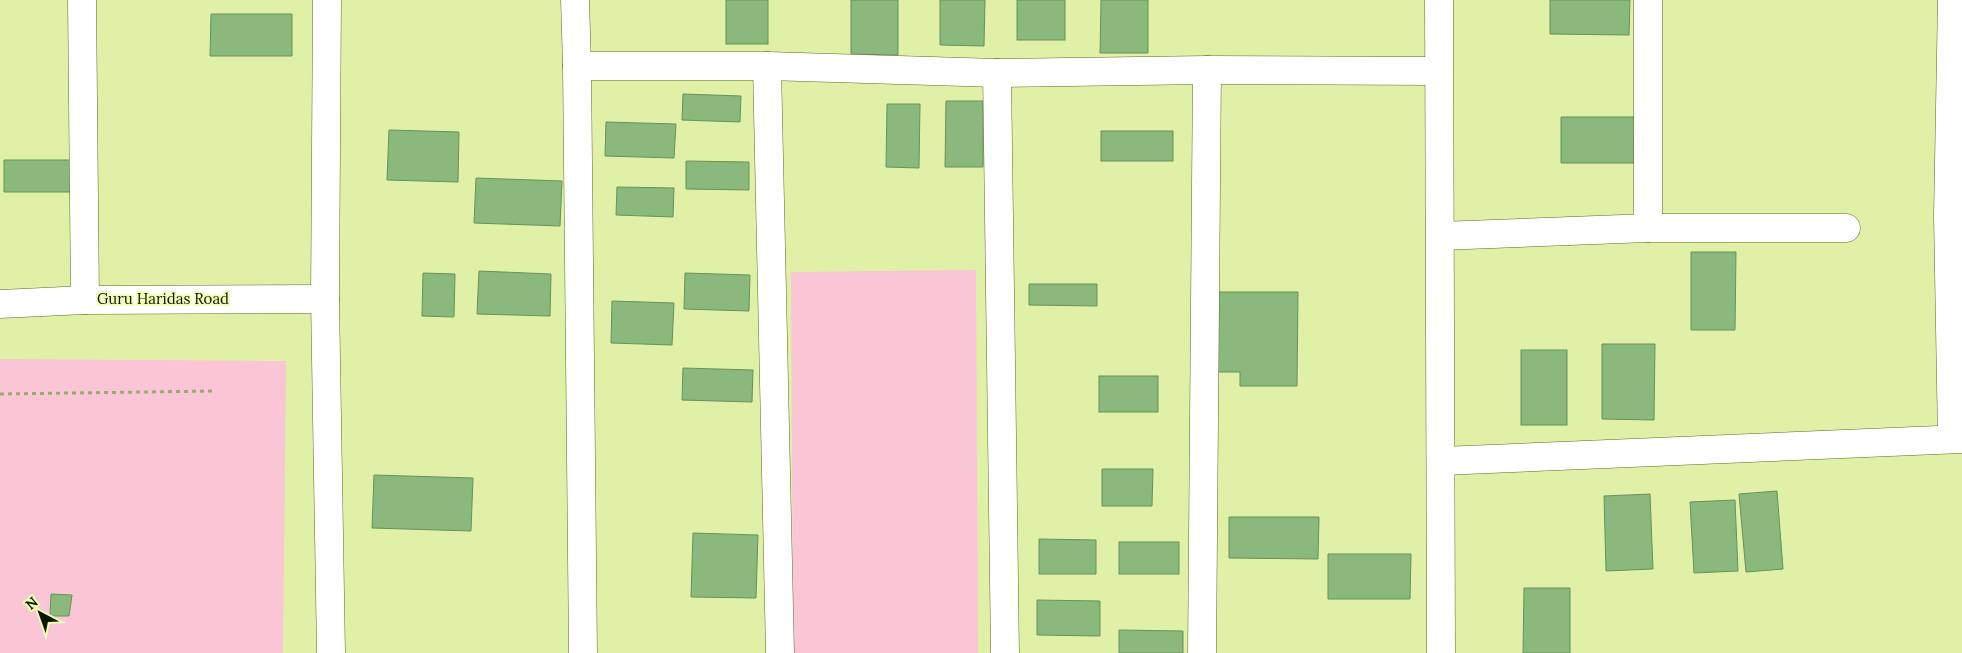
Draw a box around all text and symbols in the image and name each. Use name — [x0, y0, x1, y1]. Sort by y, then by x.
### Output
street label: Guru Haridas Road — [97, 289, 229, 308]
north arrow — [15, 588, 65, 638]
text: N — [21, 593, 42, 614]

